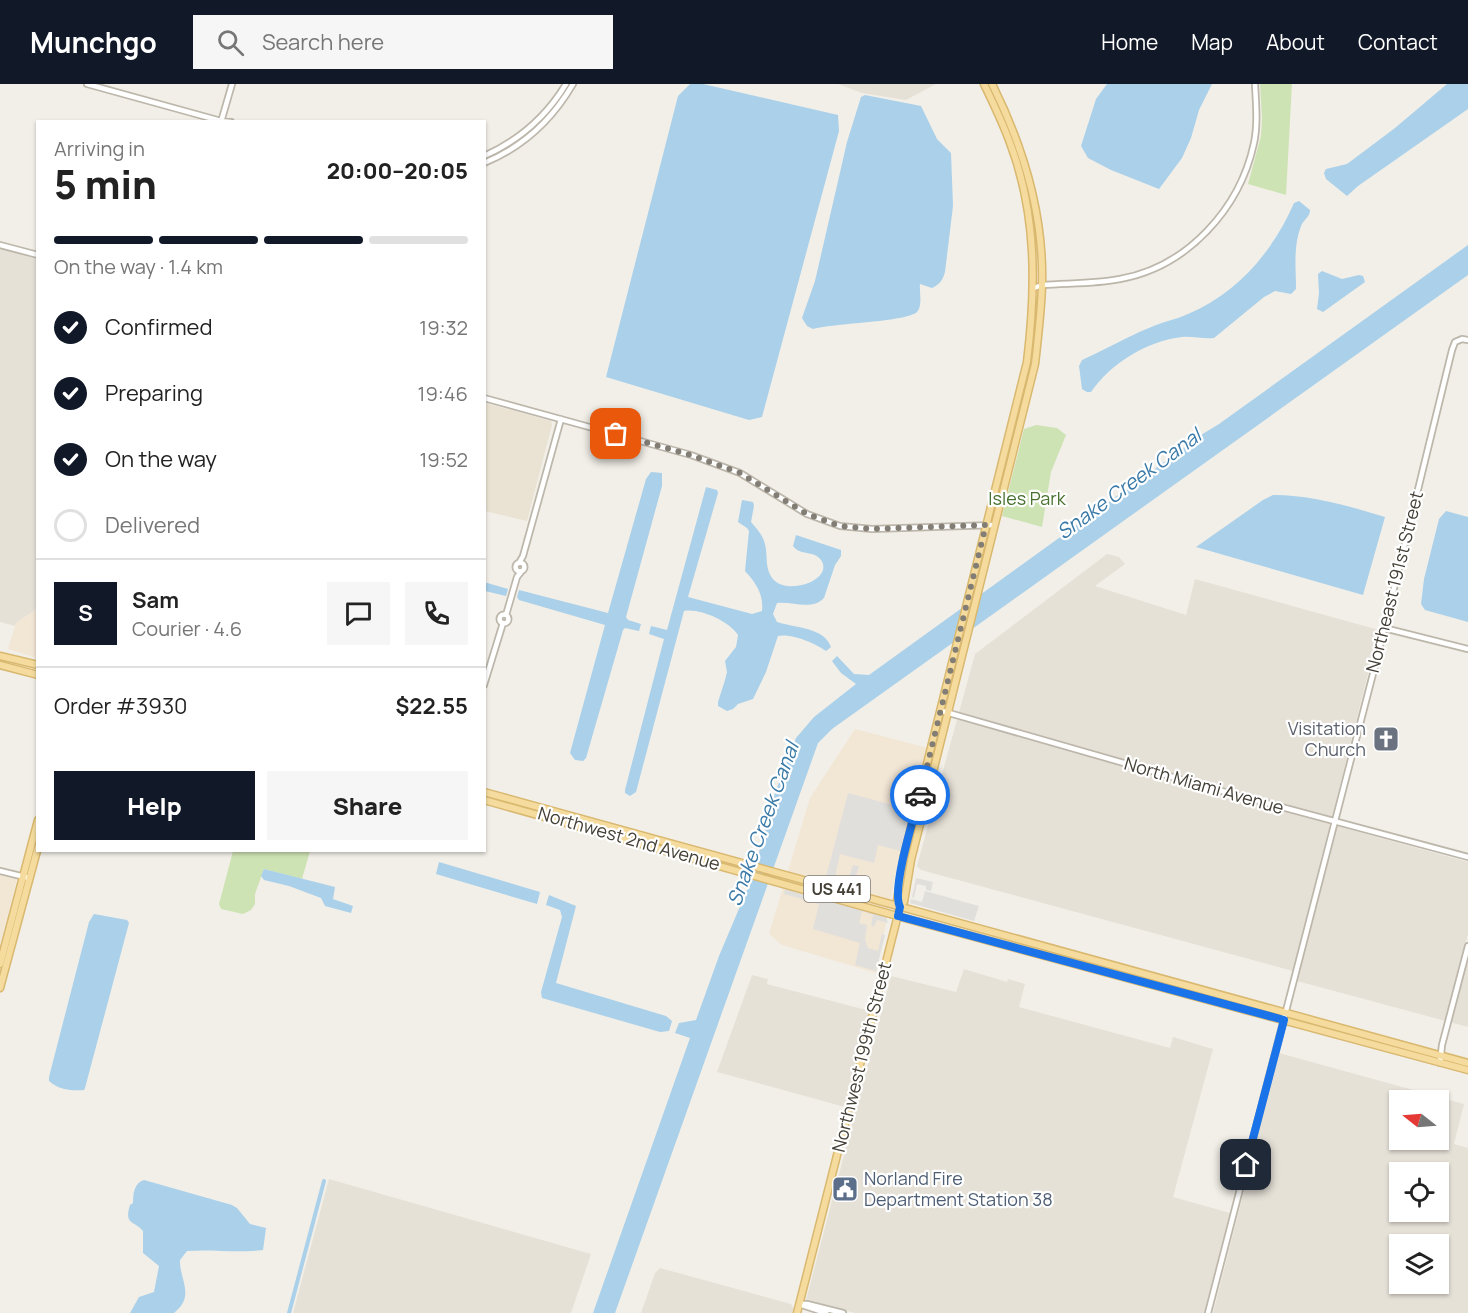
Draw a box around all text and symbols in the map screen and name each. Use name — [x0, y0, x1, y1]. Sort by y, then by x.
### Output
search box — [193, 15, 613, 69]
text: Munchgo — [30, 23, 157, 61]
icon: search — [214, 26, 247, 59]
text: Search here — [262, 27, 384, 57]
text: Home — [1101, 28, 1158, 56]
text: Map — [1191, 28, 1233, 56]
text: About — [1266, 28, 1325, 56]
text: Contact — [1358, 28, 1438, 56]
text: Arriving in — [54, 135, 145, 162]
text: 20:00–20:05 — [327, 156, 468, 186]
text: 5 min — [54, 157, 157, 211]
text: On the way · 1.4 km — [54, 253, 223, 280]
icon: check — [54, 311, 87, 344]
text: Confirmed — [105, 312, 213, 342]
text: 19:32 — [419, 314, 468, 341]
icon: check — [54, 377, 87, 410]
text: Preparing — [105, 378, 203, 408]
text: 19:46 — [418, 380, 468, 407]
pin — [590, 408, 641, 459]
icon: bag — [599, 417, 632, 450]
water label: Snake Creek Canal — [1051, 421, 1208, 545]
icon: check — [54, 443, 87, 476]
text: On the way — [105, 444, 217, 474]
text: 19:52 — [419, 446, 468, 473]
park label: Isles Park — [988, 486, 1067, 510]
street label: Northeast 191st Street — [1360, 488, 1428, 675]
text: Delivered — [105, 510, 200, 540]
button: chat — [327, 582, 390, 645]
button: phone — [405, 582, 468, 645]
text: Sam — [132, 585, 179, 615]
text: S — [78, 598, 93, 628]
text: Courier · 4.6 — [132, 615, 242, 642]
text: Order #3930 — [54, 691, 188, 721]
text: $22.55 — [396, 691, 468, 721]
place label: Visitation Church — [1288, 716, 1366, 761]
church icon: Visitation Church — [1371, 724, 1401, 754]
water label: Snake Creek Canal — [720, 736, 805, 909]
street label: North Miami Avenue — [1122, 751, 1287, 819]
courier — [890, 765, 950, 825]
button: Help — [54, 771, 255, 840]
button: Share — [267, 771, 468, 840]
icon: car — [904, 779, 937, 812]
street label: Northwest 2nd Avenue — [535, 801, 723, 876]
road number: US 441 — [804, 876, 870, 902]
street label: Northwest 199th Street — [826, 959, 896, 1154]
north arrow — [1389, 1090, 1449, 1150]
map controls — [1389, 1090, 1449, 1294]
pin — [1220, 1139, 1271, 1190]
icon: home — [1229, 1148, 1262, 1181]
button: locate — [1389, 1162, 1449, 1222]
place label: Norland Fire Department Station 38 — [864, 1166, 1053, 1211]
public building icon: Norland Fire Department Station 38 — [830, 1174, 860, 1204]
button: layers — [1389, 1234, 1449, 1294]

